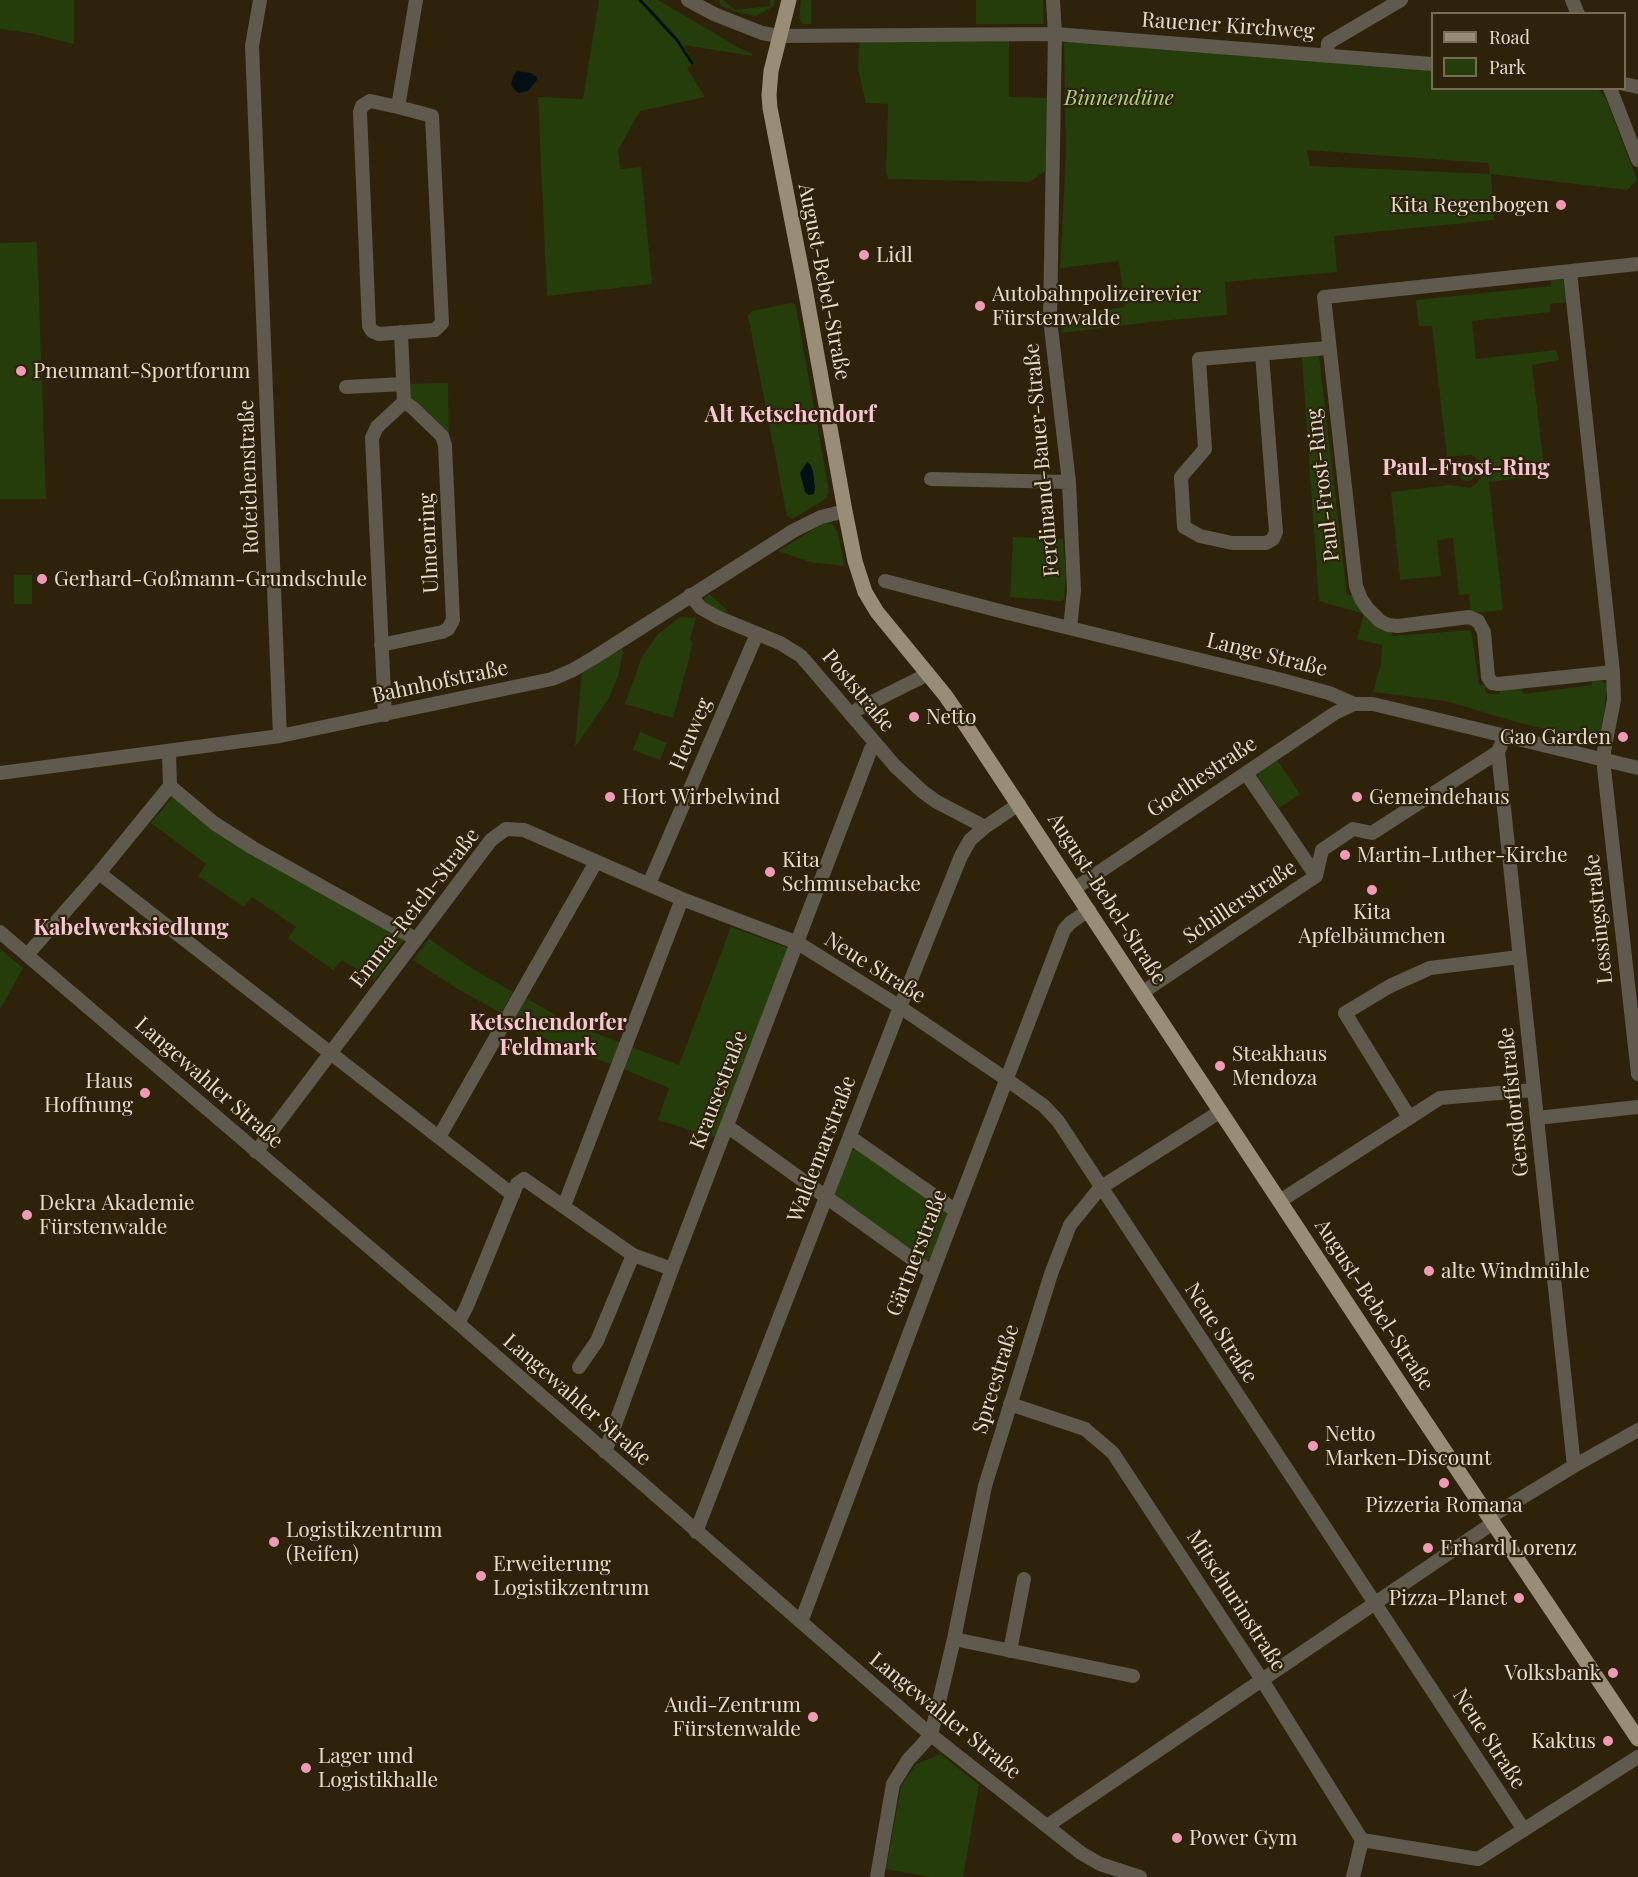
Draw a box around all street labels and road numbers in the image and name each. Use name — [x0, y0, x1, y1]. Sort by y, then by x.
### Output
street label: Rauener Kirchweg — [1141, 7, 1315, 45]
street label: August-Bebel-Straße — [793, 182, 855, 382]
street label: Ferdinand-Bauer-Straße — [1019, 342, 1065, 578]
street label: Roteichenstraße — [234, 399, 264, 555]
street label: Paul-Frost-Ring — [1301, 407, 1345, 563]
street label: Ulmenring — [414, 492, 444, 594]
street label: Lange Straße — [1204, 628, 1330, 682]
street label: Poststraße — [816, 645, 900, 737]
street label: Bahnhofstraße — [370, 655, 510, 709]
street label: Heuweg — [665, 694, 717, 774]
street label: Goethestraße — [1142, 731, 1262, 823]
street label: August-Bebel-Straße — [1042, 808, 1172, 990]
street label: Emma-Reich-Straße — [345, 823, 485, 993]
street label: Lessingstraße — [1580, 853, 1618, 985]
street label: Schillerstraße — [1179, 855, 1301, 949]
street label: Neue Straße — [820, 927, 930, 1009]
street label: Langewahler Straße — [130, 1012, 288, 1154]
street label: Gersdorffstraße — [1494, 1026, 1534, 1178]
street label: Krausestraße — [685, 1027, 753, 1153]
street label: Waldemarstraße — [782, 1072, 862, 1226]
street label: Gärtnerstraße — [881, 1186, 953, 1320]
street label: August-Bebel-Straße — [1309, 1214, 1439, 1396]
street label: Neue Straße — [1179, 1278, 1263, 1388]
street label: Spreestraße — [967, 1321, 1025, 1437]
street label: Langewahler Straße — [498, 1329, 656, 1471]
street label: Mitschurinstraße — [1181, 1526, 1291, 1676]
street label: Langewahler Straße — [864, 1647, 1026, 1785]
street label: Neue Straße — [1447, 1684, 1531, 1794]

